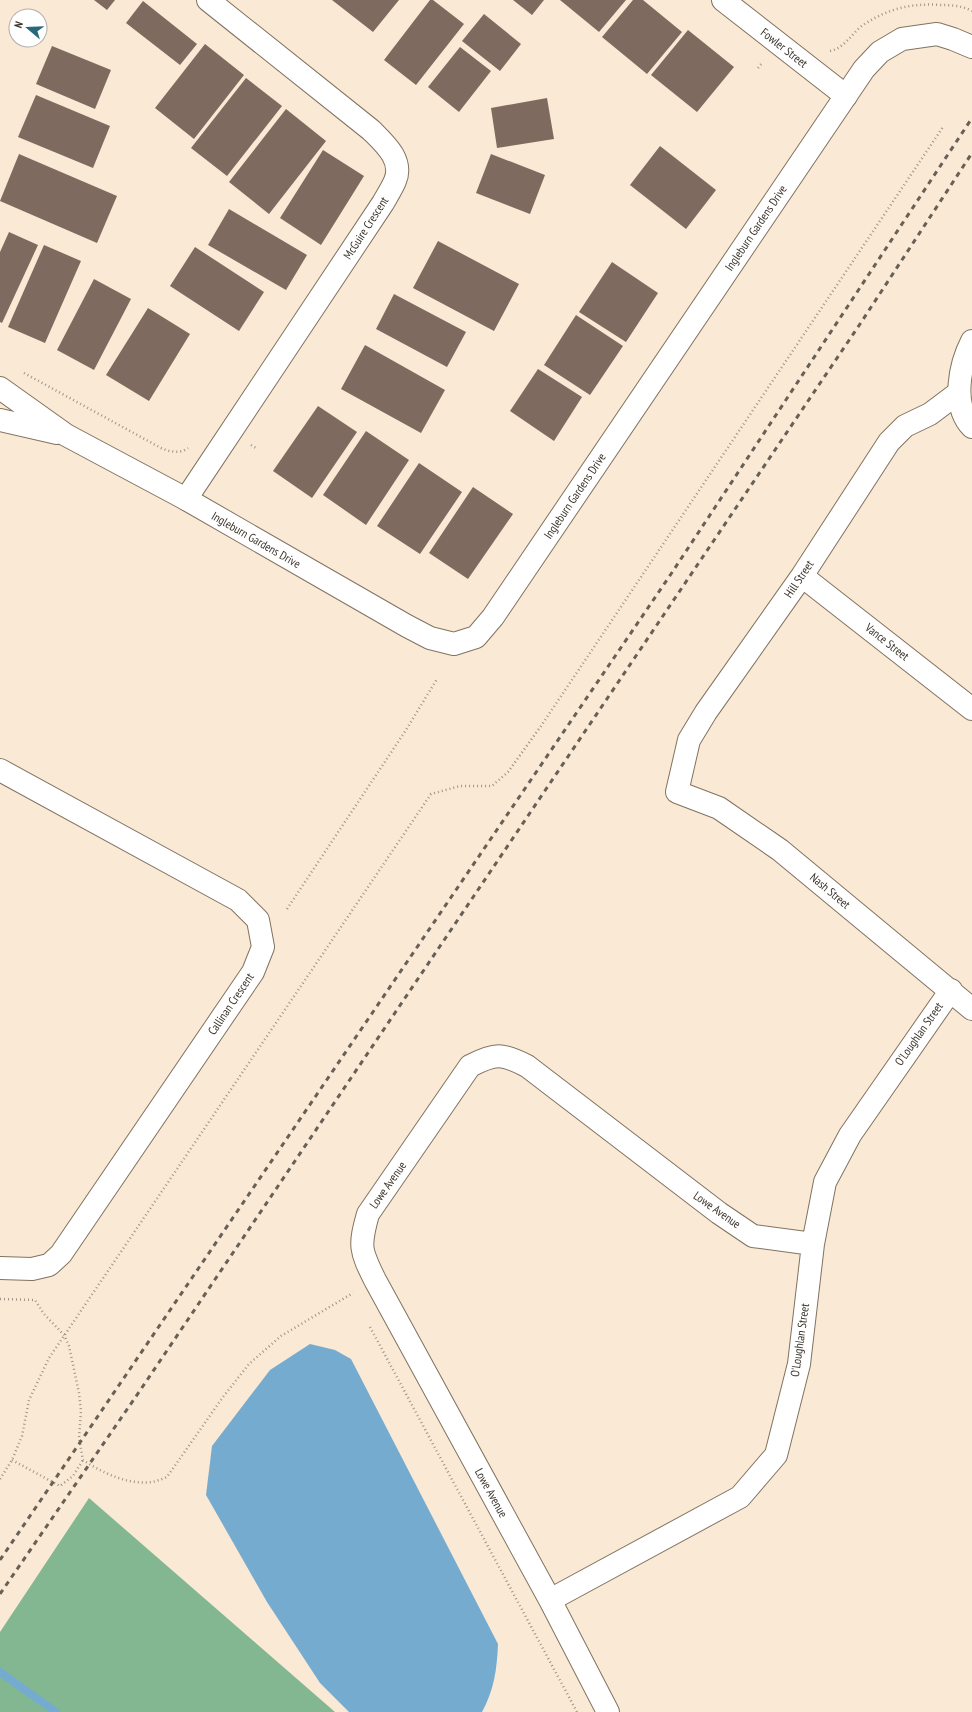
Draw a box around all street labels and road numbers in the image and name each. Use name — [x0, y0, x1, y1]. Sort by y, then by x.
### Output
street label: Fowler Street — [758, 25, 811, 71]
street label: Ingleburn Gardens Drive — [721, 182, 790, 274]
street label: McGuire Crescent — [340, 193, 392, 262]
street label: Ingleburn Gardens Drive — [540, 450, 609, 542]
street label: Ingleburn Gardens Drive — [209, 508, 303, 571]
street label: Hill Street — [781, 557, 817, 600]
street label: Vance Street — [862, 619, 913, 664]
street label: Nash Street — [807, 869, 854, 912]
street label: Callinan Crescent — [204, 969, 257, 1038]
street label: O'Loughlan Street — [891, 999, 946, 1068]
street label: Lowe Avenue — [366, 1158, 409, 1211]
street label: Lowe Avenue — [691, 1188, 744, 1231]
street label: O'Loughlan Street — [787, 1302, 812, 1378]
street label: Lowe Avenue — [472, 1465, 511, 1520]

